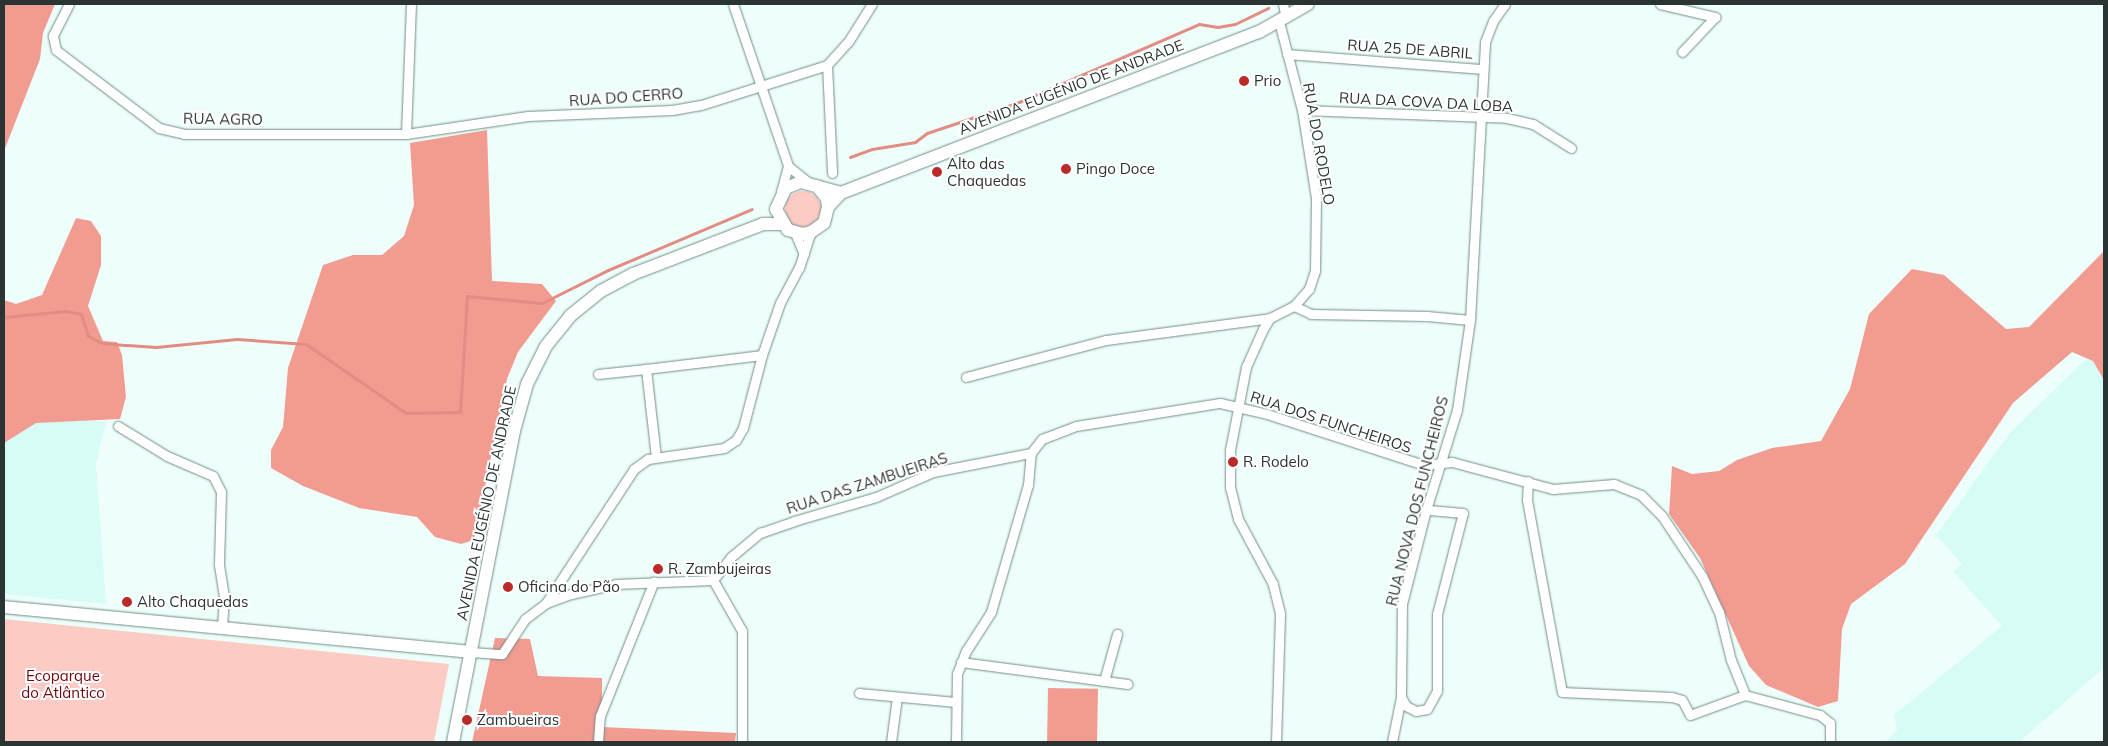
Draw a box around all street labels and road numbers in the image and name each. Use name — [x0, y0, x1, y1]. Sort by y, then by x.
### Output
street label: AVENIDA EUGÉNIO DE ANDRADE — [956, 36, 1186, 138]
street label: RUA 25 DE ABRIL — [1347, 36, 1473, 62]
street label: RUA DO RODELO — [1299, 81, 1339, 207]
street label: RUA DO CERRO — [568, 84, 684, 110]
street label: RUA DA COVA DA LOBA — [1339, 88, 1513, 116]
street label: RUA AGRO — [183, 109, 263, 129]
street label: AVENIDA EUGÉNIO DE ANDRADE — [452, 384, 520, 622]
street label: RUA DOS FUNCHEIROS — [1248, 387, 1414, 457]
street label: RUA NOVA DOS FUNCHEIROS — [1382, 394, 1452, 608]
street label: RUA DAS ZAMBUEIRAS — [784, 448, 950, 518]

